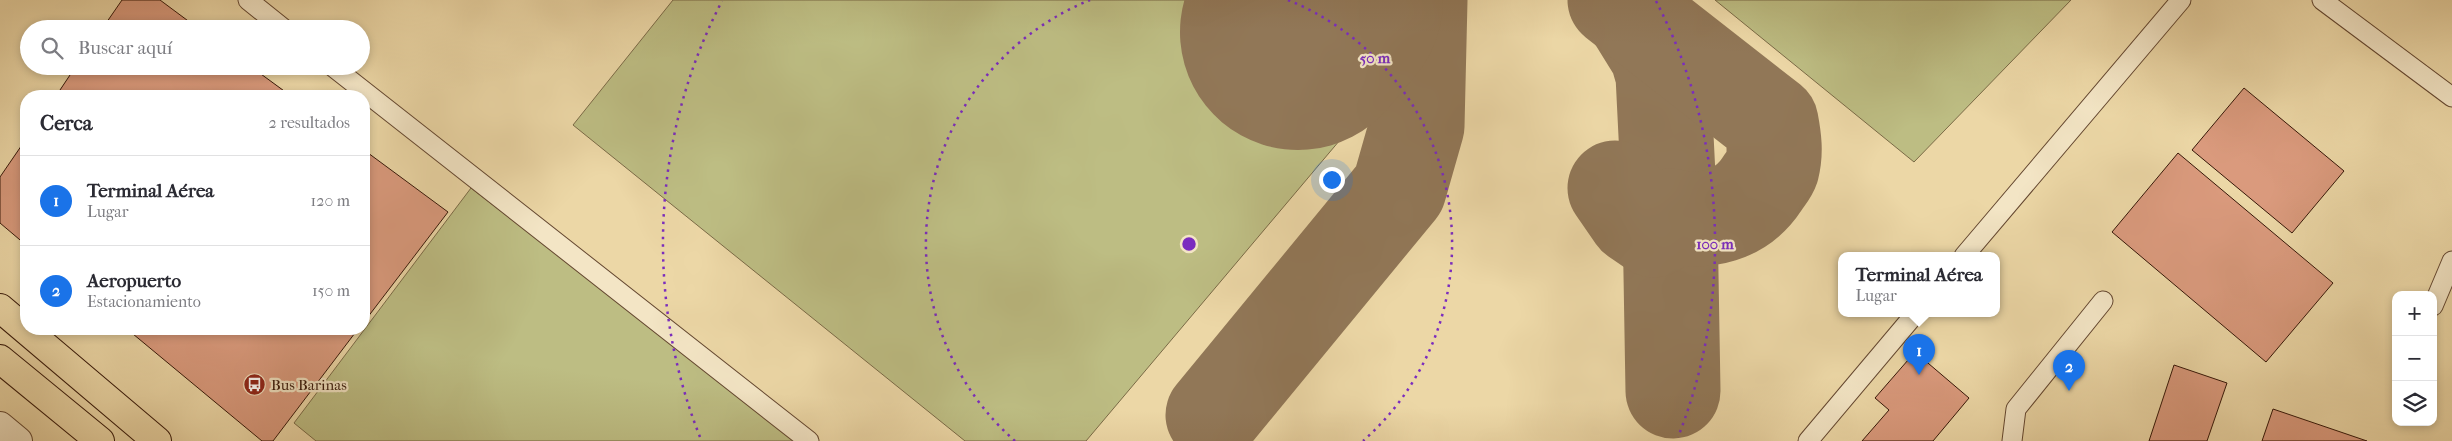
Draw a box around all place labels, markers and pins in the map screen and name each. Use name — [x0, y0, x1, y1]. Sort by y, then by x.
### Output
centre of rings — [1180, 235, 1198, 253]
pin: 1 — [1903, 334, 1935, 375]
pin: 2 — [2053, 350, 2085, 391]
bus stop icon: Bus Barinas — [243, 373, 267, 397]
place label: Bus Barinas — [271, 376, 347, 394]

